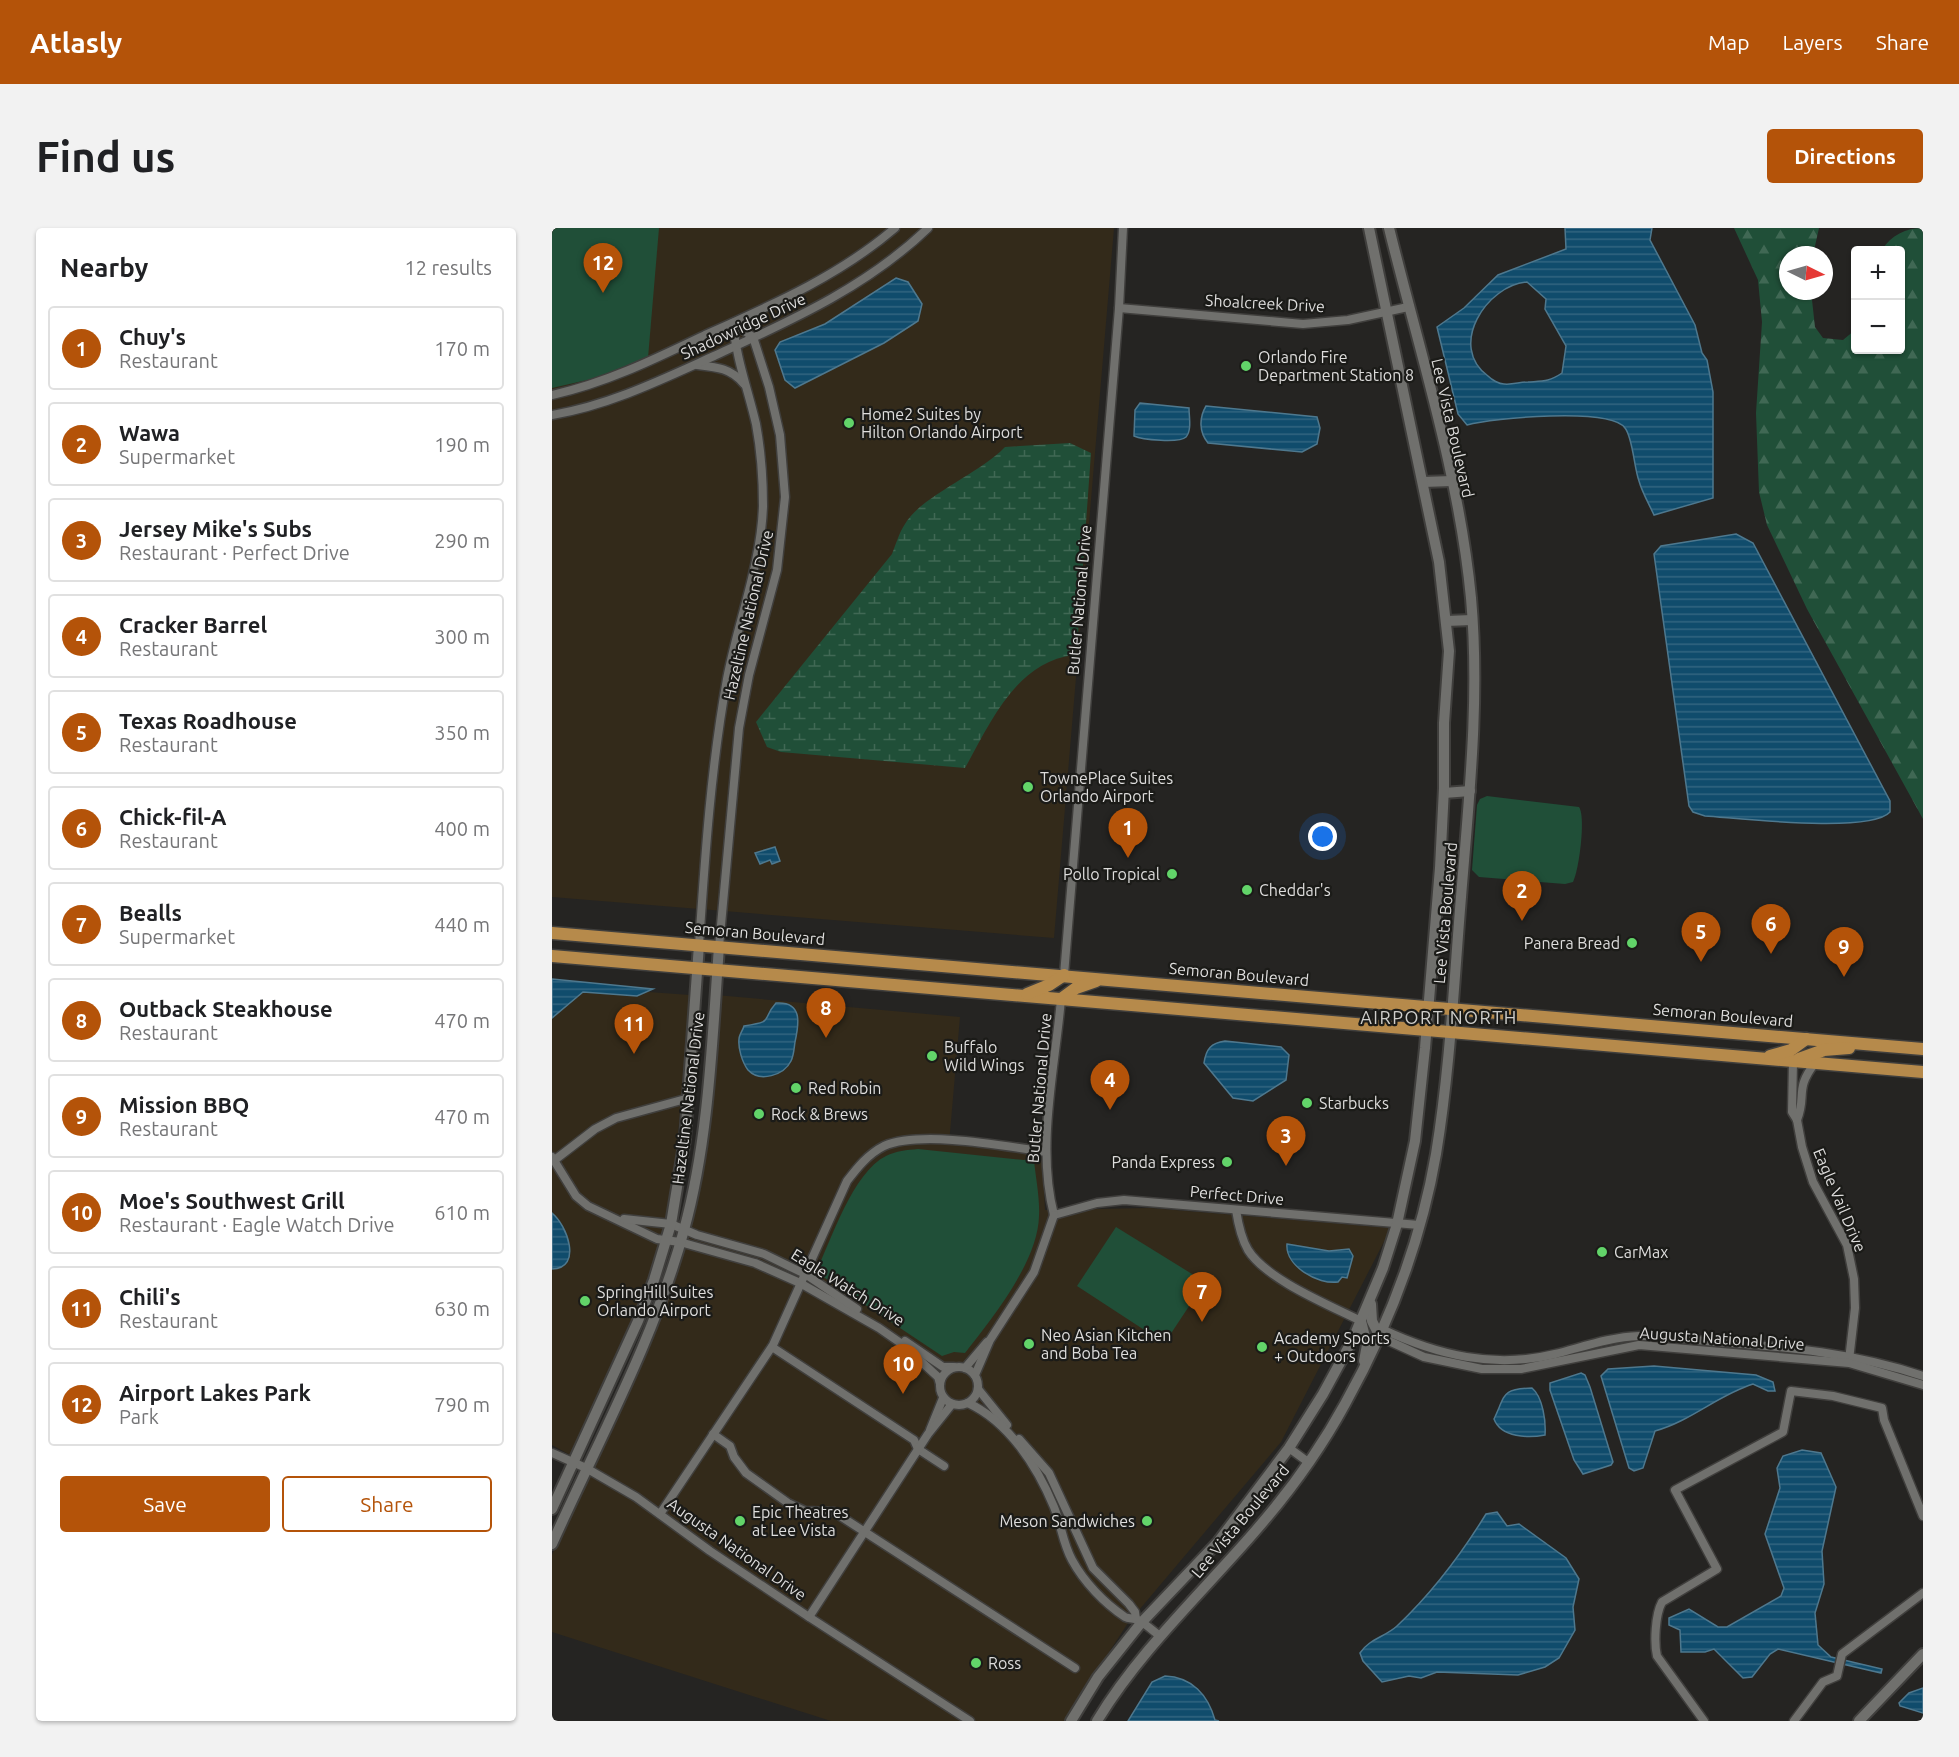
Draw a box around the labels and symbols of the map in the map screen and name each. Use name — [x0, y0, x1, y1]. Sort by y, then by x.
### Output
pin: 12 — [584, 244, 622, 293]
north arrow — [1779, 246, 1833, 300]
street label: Shadowridge Drive — [678, 289, 808, 363]
street label: Shoalcreek Drive — [1205, 291, 1325, 315]
place label: Orlando Fire Department Station 8 — [1258, 348, 1414, 384]
street label: Lee Vista Boulevard — [1428, 357, 1478, 499]
marker: Orlando Fire Department Station 8 — [1239, 359, 1253, 373]
place label: Home2 Suites by Hilton Orlando Airport — [861, 405, 1023, 441]
marker: Home2 Suites by Hilton Orlando Airport — [842, 416, 856, 430]
street label: Butler National Drive — [1063, 524, 1095, 676]
street label: Hazeltine National Drive — [720, 528, 776, 702]
place label: TownePlace Suites Orlando Airport — [1040, 769, 1173, 805]
marker: TownePlace Suites Orlando Airport — [1021, 780, 1035, 794]
pin: 1 — [1108, 808, 1148, 858]
your location — [1308, 822, 1337, 851]
street label: Lee Vista Boulevard — [1430, 841, 1460, 985]
place label: Pollo Tropical — [1063, 865, 1160, 883]
marker: Pollo Tropical — [1165, 867, 1179, 881]
pin: 2 — [1502, 872, 1542, 921]
place label: Cheddar's — [1259, 881, 1331, 899]
marker: Cheddar's — [1240, 883, 1254, 897]
pin: 6 — [1752, 904, 1790, 954]
pin: 5 — [1682, 912, 1720, 962]
street label: Semoran Boulevard — [684, 918, 826, 948]
pin: 9 — [1824, 928, 1864, 977]
place label: Panera Bread — [1524, 934, 1620, 952]
marker: Panera Bread — [1625, 936, 1639, 950]
street label: Semoran Boulevard — [1168, 959, 1310, 989]
pin: 8 — [806, 988, 846, 1038]
street label: Semoran Boulevard — [1652, 1000, 1794, 1030]
pin: 11 — [614, 1004, 653, 1054]
district label: AIRPORT NORTH — [1360, 1007, 1518, 1027]
street label: Hazeltine National Drive — [668, 1011, 708, 1185]
street label: Butler National Drive — [1023, 1012, 1055, 1164]
place label: Buffalo Wild Wings — [944, 1038, 1025, 1074]
marker: Buffalo Wild Wings — [925, 1049, 939, 1063]
pin: 4 — [1090, 1060, 1130, 1110]
place label: Red Robin — [808, 1079, 881, 1097]
marker: Red Robin — [789, 1081, 803, 1095]
place label: Starbucks — [1319, 1094, 1389, 1112]
marker: Starbucks — [1300, 1096, 1314, 1110]
place label: Rock & Brews — [771, 1105, 868, 1123]
marker: Rock & Brews — [752, 1107, 766, 1121]
pin: 3 — [1266, 1116, 1306, 1166]
street label: Eagle Vail Drive — [1810, 1146, 1870, 1254]
place label: Panda Express — [1112, 1153, 1215, 1171]
marker: Panda Express — [1220, 1155, 1234, 1169]
street label: Perfect Drive — [1189, 1182, 1285, 1208]
place label: CarMax — [1614, 1243, 1668, 1261]
street label: Eagle Watch Drive — [788, 1245, 908, 1329]
marker: CarMax — [1595, 1245, 1609, 1259]
pin: 7 — [1182, 1272, 1222, 1322]
place label: SpringHill Suites Orlando Airport — [597, 1283, 714, 1319]
marker: SpringHill Suites Orlando Airport — [578, 1294, 592, 1308]
street label: Augusta National Drive — [1639, 1323, 1805, 1353]
place label: Neo Asian Kitchen and Boba Tea — [1041, 1326, 1172, 1362]
place label: Academy Sports + Outdoors — [1274, 1329, 1390, 1365]
marker: Neo Asian Kitchen and Boba Tea — [1022, 1337, 1036, 1351]
marker: Academy Sports + Outdoors — [1255, 1340, 1269, 1354]
pin: 10 — [884, 1344, 922, 1394]
street label: Lee Vista Boulevard — [1187, 1461, 1293, 1581]
street label: Augusta National Drive — [664, 1494, 810, 1604]
place label: Epic Theatres at Lee Vista — [752, 1503, 849, 1539]
place label: Meson Sandwiches — [999, 1512, 1135, 1530]
marker: Epic Theatres at Lee Vista — [733, 1514, 747, 1528]
marker: Meson Sandwiches — [1140, 1514, 1154, 1528]
place label: Ross — [988, 1654, 1021, 1672]
marker: Ross — [969, 1656, 983, 1670]

